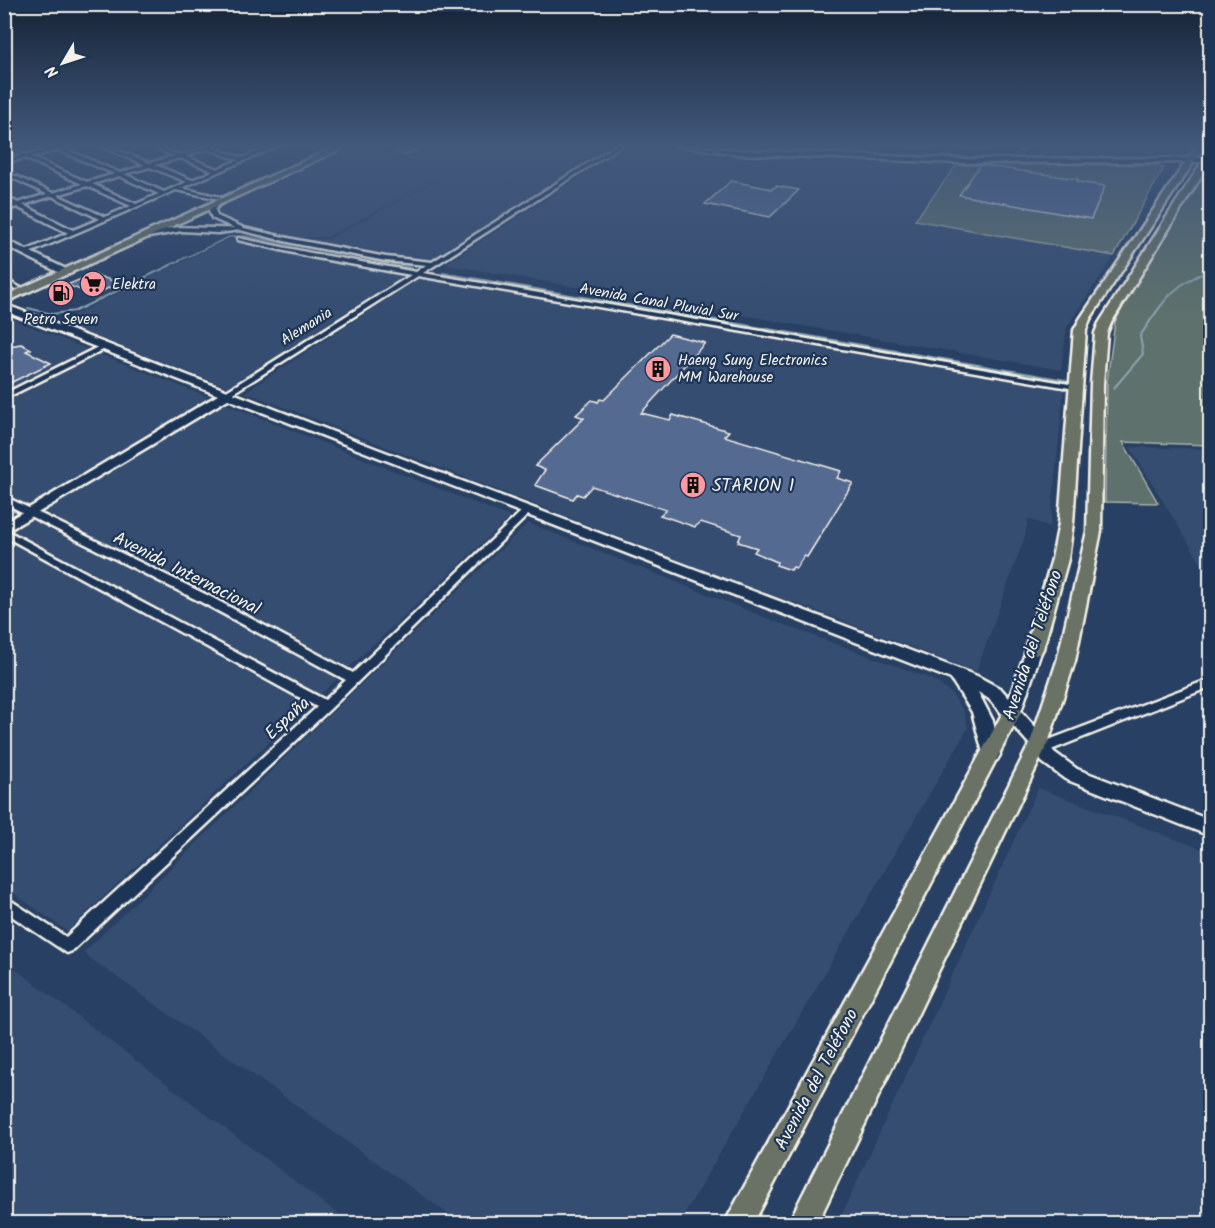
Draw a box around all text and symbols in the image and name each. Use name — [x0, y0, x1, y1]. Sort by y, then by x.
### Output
north arrow — [33, 33, 93, 93]
text: N — [40, 60, 65, 83]
supermarket icon: Elektra — [78, 269, 108, 299]
place label: Elektra — [112, 273, 156, 297]
street label: Avenida Canal Pluvial Sur — [578, 277, 741, 329]
fuel station icon: Petro Seven — [46, 278, 76, 308]
street label: Alemania — [276, 302, 337, 352]
place label: Petro Seven — [24, 308, 98, 332]
place label: Haeng Sung Electronics MM Warehouse — [678, 349, 828, 390]
building icon: Haeng Sung Electronics MM Warehouse — [643, 354, 673, 384]
building icon: STARION 1 — [678, 470, 708, 500]
place label: STARION 1 — [712, 472, 794, 501]
street label: Avenida Internacional — [107, 525, 266, 624]
street label: Avenida del Teléfono — [995, 567, 1071, 724]
street label: España — [259, 690, 317, 748]
street label: Avenida del Teléfono — [768, 1004, 867, 1156]

